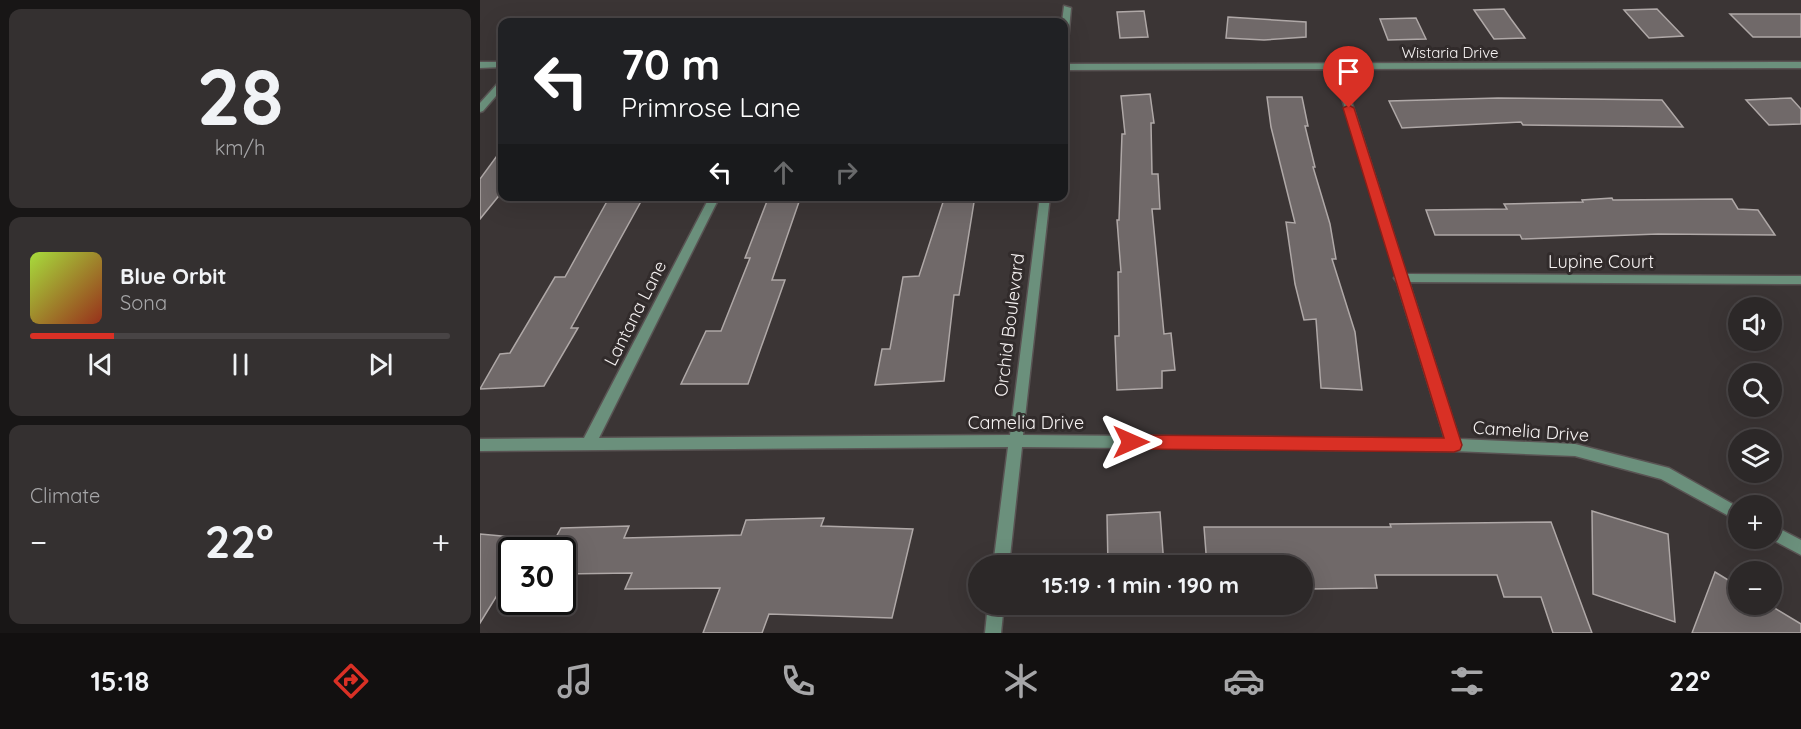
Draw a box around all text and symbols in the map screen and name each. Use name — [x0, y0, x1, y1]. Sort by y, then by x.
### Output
text: 70 m — [621, 38, 720, 91]
icon: left — [522, 42, 600, 120]
street label: Wistaria Drive — [1401, 43, 1499, 62]
pin — [1323, 46, 1374, 108]
text: 28 — [196, 47, 284, 145]
icon: arrive — [1332, 55, 1365, 88]
text: Primrose Lane — [621, 90, 801, 124]
text: km/h — [215, 135, 265, 160]
icon: left — [704, 156, 737, 189]
icon: ahead — [767, 156, 800, 189]
icon: right — [830, 156, 863, 189]
street label: Lupine Court — [1548, 250, 1654, 273]
street label: Orchid Boulevard — [989, 252, 1029, 398]
street label: Lantana Lane — [599, 256, 671, 370]
text: Blue Orbit — [120, 262, 226, 290]
text: Sona — [120, 290, 167, 315]
map controls — [1728, 297, 1782, 615]
button: sound — [1728, 297, 1782, 351]
icon: previous — [84, 348, 117, 381]
icon: pause — [224, 348, 257, 381]
icon: next — [364, 348, 397, 381]
button: search — [1728, 363, 1782, 417]
position arrow — [1099, 410, 1163, 474]
street label: Camelia Drive — [968, 411, 1084, 434]
street label: Camelia Drive — [1472, 415, 1590, 447]
button: layers — [1728, 429, 1782, 483]
text: Climate — [30, 483, 100, 508]
button: + — [1728, 495, 1782, 549]
text: 22° — [205, 513, 274, 569]
text: − — [30, 521, 47, 562]
text: + — [431, 521, 450, 562]
speed limit sign: 30 — [498, 537, 576, 615]
button: − — [1728, 561, 1782, 615]
text: 15:19 · 1 min · 190 m — [1042, 571, 1239, 599]
icon: directions — [330, 660, 372, 702]
icon: music — [554, 660, 596, 702]
icon: phone — [777, 660, 819, 702]
icon: climate — [1000, 660, 1042, 702]
icon: car — [1223, 660, 1265, 702]
icon: filters — [1446, 660, 1488, 702]
text: 15:18 — [91, 664, 149, 698]
text: 22° — [1669, 664, 1710, 698]

